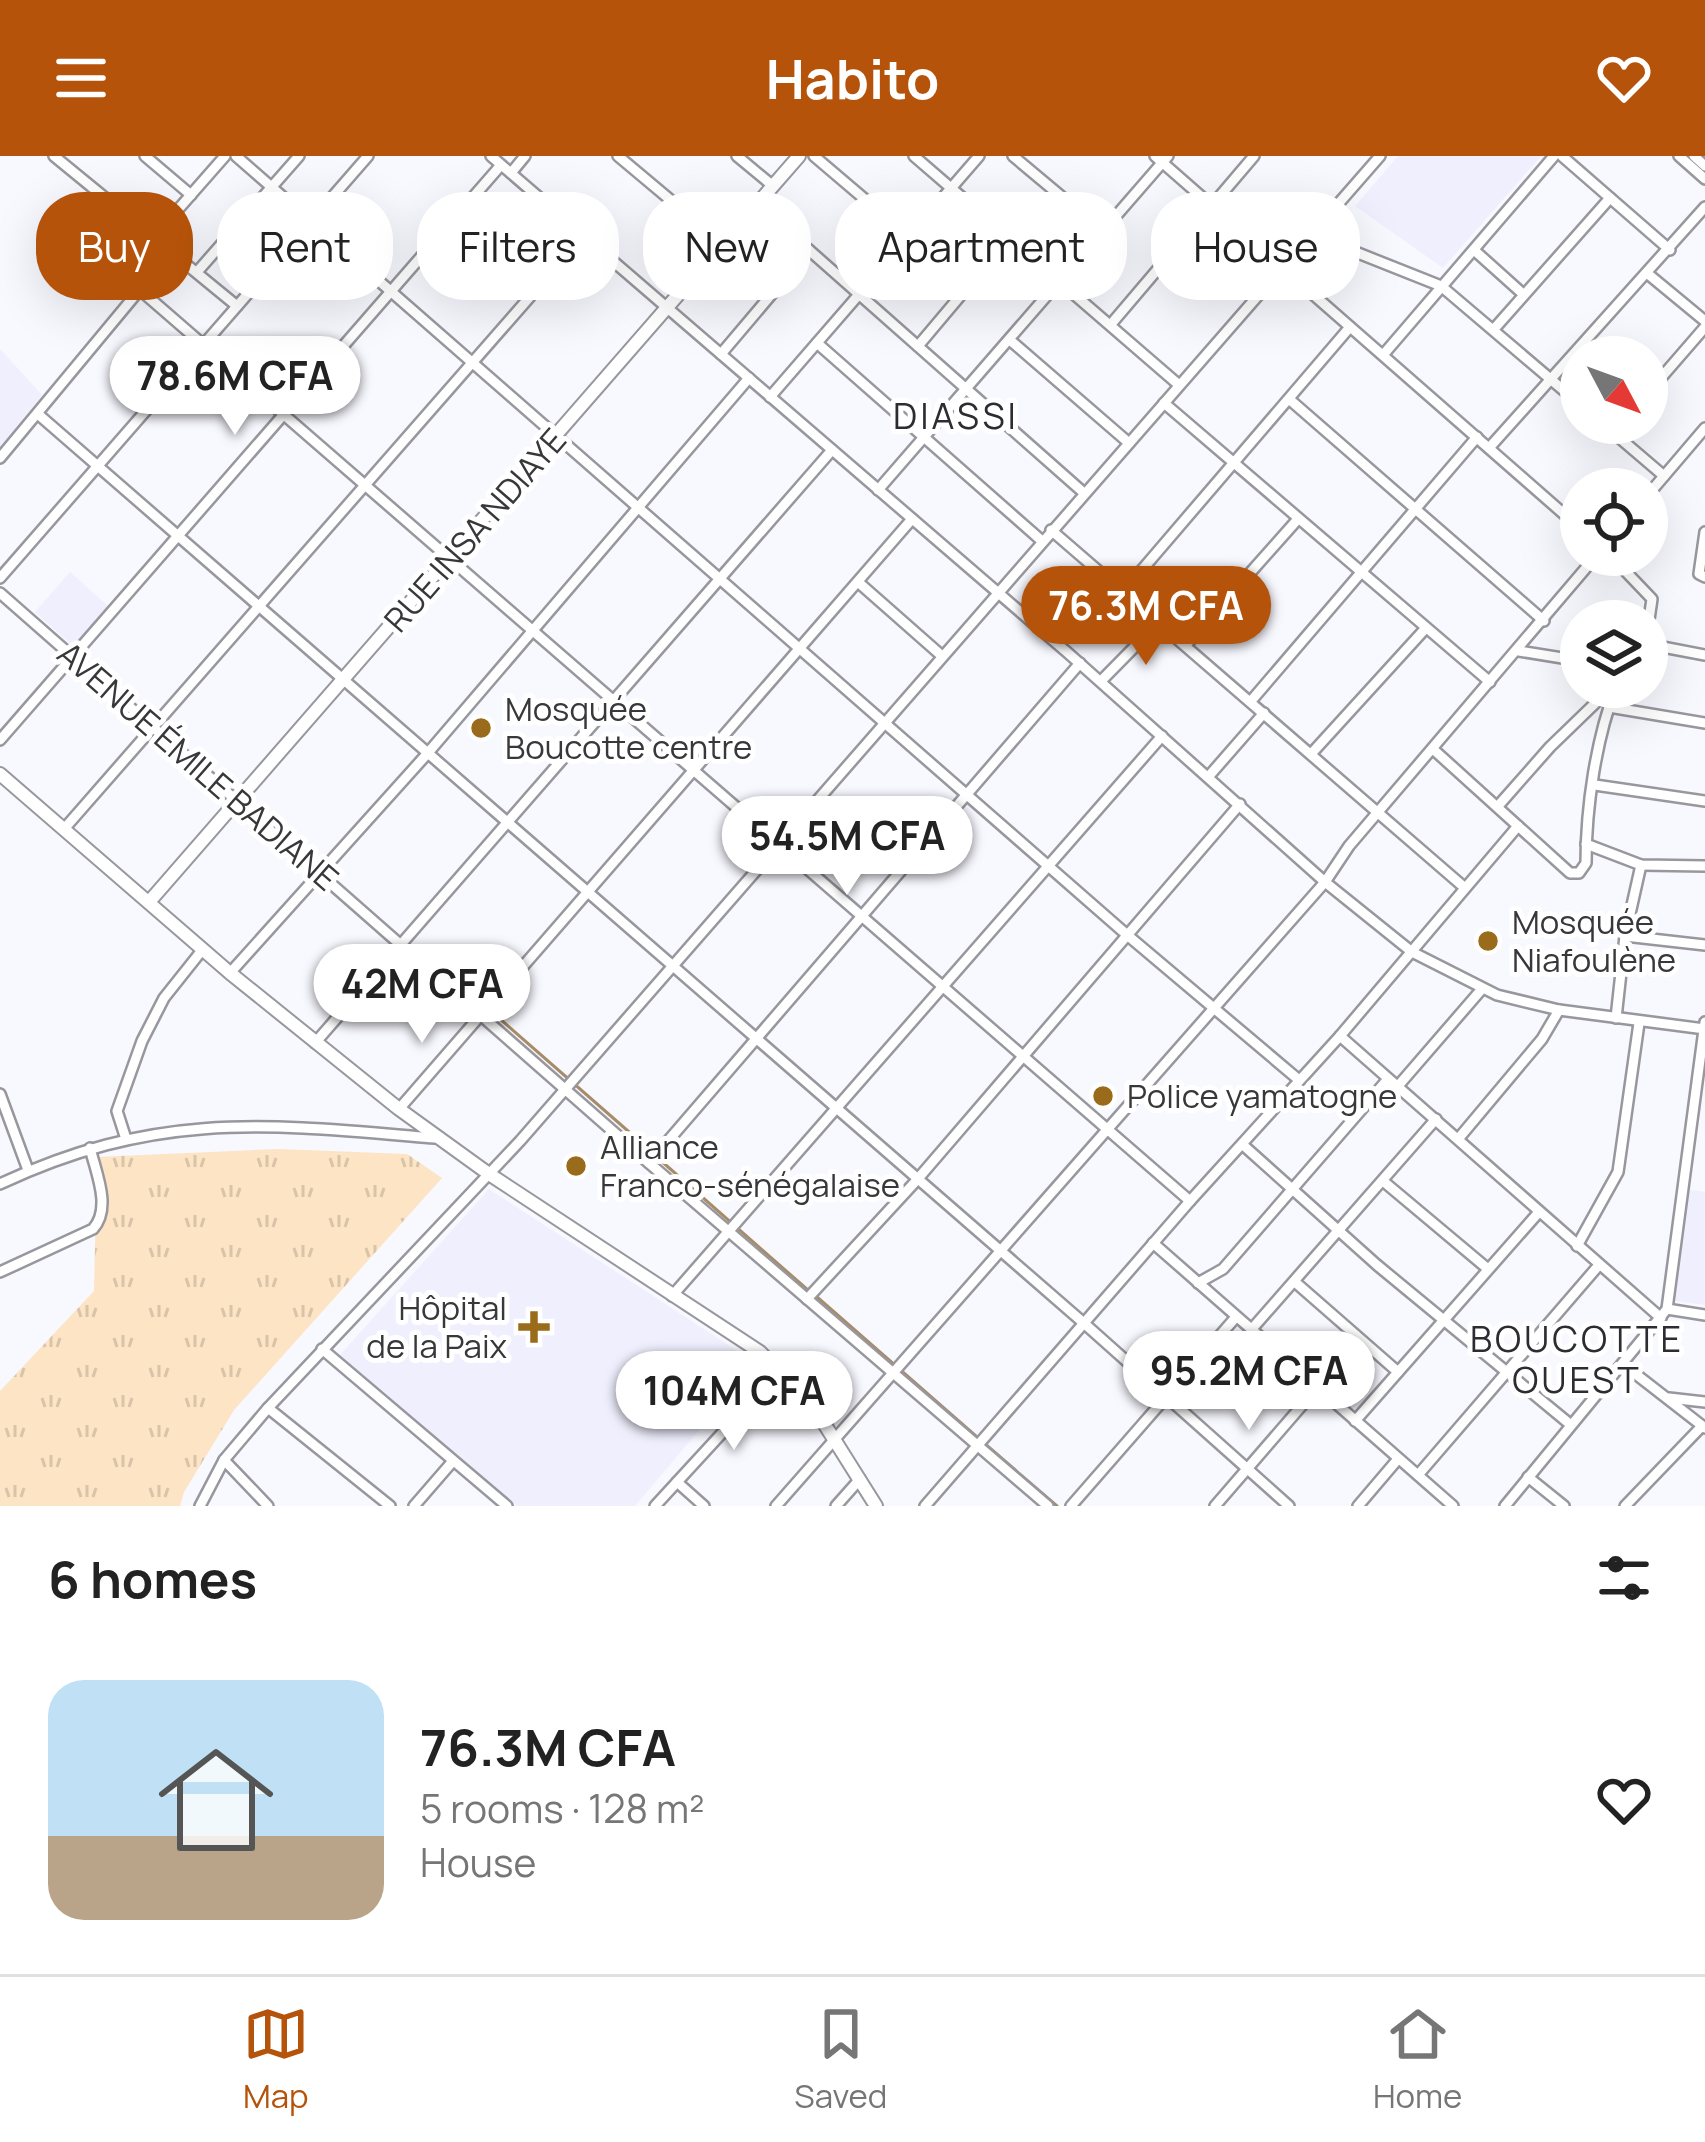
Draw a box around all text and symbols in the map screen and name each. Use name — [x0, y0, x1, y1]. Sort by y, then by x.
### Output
text: Habito — [766, 41, 939, 115]
icon: menu — [48, 45, 114, 111]
icon: heart — [1591, 45, 1657, 111]
chip: Buy — [36, 192, 193, 300]
chip: Rent — [217, 192, 393, 300]
chip: Filters — [417, 192, 619, 300]
chip: New — [643, 192, 811, 300]
chip: Apartment — [835, 192, 1127, 300]
chip: House — [1151, 192, 1360, 300]
pin: 78.6M CFA — [98, 336, 372, 438]
north arrow — [1560, 336, 1668, 444]
map controls — [1560, 336, 1668, 708]
text: 78.6M CFA — [137, 348, 333, 402]
district label: DIASSI — [893, 391, 1019, 440]
street label: RUE INSA NDIAYE — [374, 418, 576, 641]
button: locate — [1560, 468, 1668, 576]
pin: 76.3M CFA — [1009, 566, 1283, 668]
text: 76.3M CFA — [1048, 578, 1244, 632]
button: layers — [1560, 600, 1668, 708]
street label: AVENUE ÉMILE BADIANE — [48, 631, 348, 900]
place label: Mosquée Boucotte centre — [505, 686, 752, 769]
marker: Mosquée Boucotte centre — [468, 715, 494, 741]
pin: 54.5M CFA — [710, 796, 984, 898]
text: 54.5M CFA — [749, 808, 945, 862]
place label: Mosquée Niafoulène — [1512, 899, 1676, 982]
marker: Mosquée Niafoulène — [1475, 928, 1501, 954]
pin: 42M CFA — [311, 944, 533, 1046]
text: 42M CFA — [340, 956, 504, 1010]
place label: Police yamatogne — [1127, 1073, 1397, 1118]
marker: Police yamatogne — [1090, 1083, 1116, 1109]
place label: Alliance Franco-sénégalaise — [600, 1124, 900, 1207]
marker: Alliance Franco-sénégalaise — [563, 1153, 589, 1179]
place label: Hôpital de la Paix — [366, 1285, 508, 1368]
marker: Hôpital de la Paix — [518, 1311, 550, 1343]
district label: BOUCOTTE OUEST — [1470, 1314, 1684, 1404]
pin: 95.2M CFA — [1112, 1331, 1386, 1433]
text: 95.2M CFA — [1150, 1343, 1348, 1397]
pin: 104M CFA — [610, 1351, 858, 1453]
text: 104M CFA — [643, 1363, 825, 1417]
text: 6 homes — [48, 1544, 257, 1613]
icon: filters — [1591, 1545, 1657, 1611]
text: 76.3M CFA — [420, 1712, 676, 1781]
icon: home — [144, 1728, 288, 1872]
icon: heart — [1591, 1767, 1657, 1833]
text: 5 rooms · 128 m² — [420, 1781, 705, 1835]
text: House — [420, 1835, 536, 1889]
tab: Map — [243, 2001, 309, 2118]
tab: Saved — [794, 2001, 887, 2118]
tab: Home — [1373, 2001, 1462, 2118]

